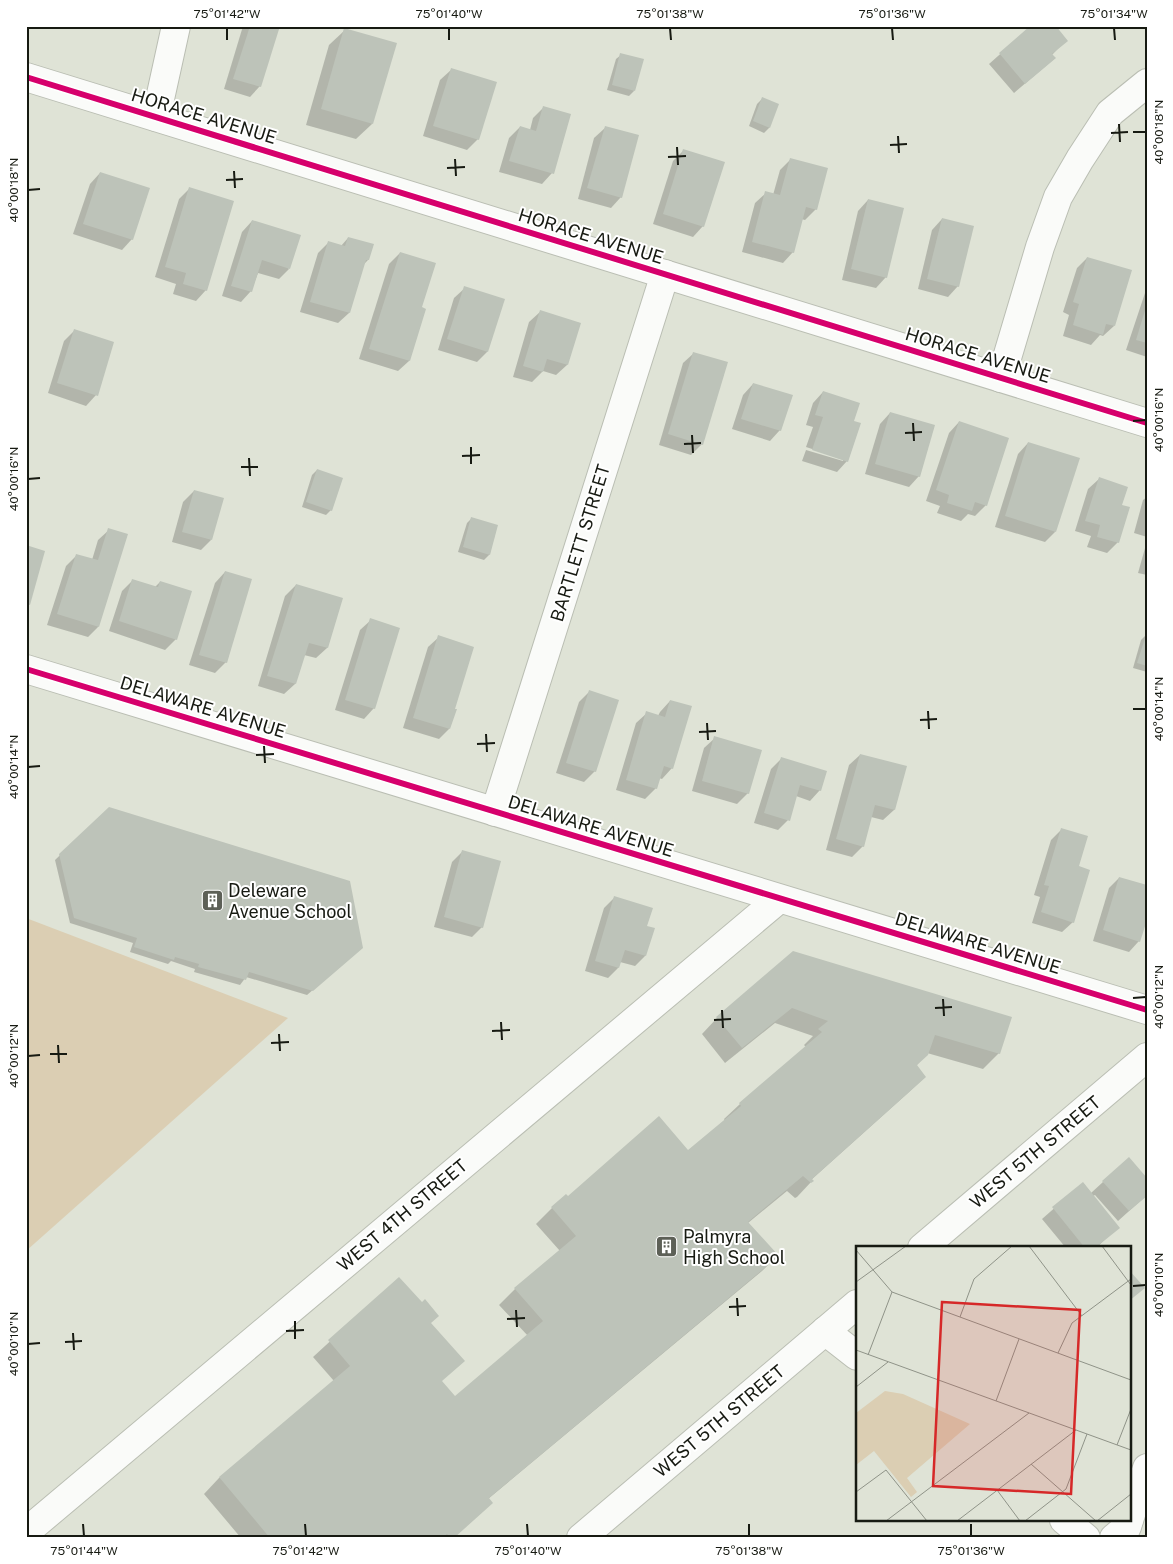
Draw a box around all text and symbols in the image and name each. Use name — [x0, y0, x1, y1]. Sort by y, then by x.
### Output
text: 75°01'42"W — [194, 7, 261, 21]
text: 75°01'40"W — [415, 7, 483, 21]
text: 75°01'38"W — [636, 7, 704, 21]
text: 75°01'36"W — [858, 7, 926, 21]
text: 75°01'34"W — [1080, 7, 1148, 21]
street label: HORACE AVENUE — [129, 84, 279, 148]
text: 40°00'18"N — [1152, 100, 1166, 164]
text: 40°00'18"N — [7, 158, 21, 222]
street label: HORACE AVENUE — [516, 204, 666, 268]
street label: HORACE AVENUE — [903, 323, 1053, 387]
text: 40°00'16"N — [1152, 388, 1166, 452]
text: 40°00'16"N — [7, 447, 21, 511]
street label: BARTLETT STREET — [546, 461, 614, 624]
street label: DELAWARE AVENUE — [118, 672, 288, 742]
text: 40°00'14"N — [1152, 677, 1166, 741]
text: 40°00'14"N — [7, 735, 21, 799]
street label: DELAWARE AVENUE — [506, 791, 676, 861]
place label: Deleware Avenue School — [228, 880, 352, 922]
building icon: Deleware Avenue School — [200, 888, 224, 912]
street label: DELAWARE AVENUE — [893, 908, 1063, 978]
text: 40°00'12"N — [1152, 965, 1166, 1029]
text: 40°00'12"N — [7, 1024, 21, 1088]
street label: WEST 5TH STREET — [966, 1091, 1105, 1213]
street label: WEST 4TH STREET — [333, 1154, 471, 1275]
place label: Palmyra High School — [683, 1226, 785, 1268]
building icon: Palmyra High School — [655, 1234, 679, 1258]
inset map — [856, 1246, 1130, 1522]
text: 40°00'10"N — [1152, 1253, 1166, 1317]
text: 40°00'10"N — [7, 1312, 21, 1376]
street label: WEST 5TH STREET — [650, 1360, 789, 1482]
text: 75°01'44"W — [50, 1544, 118, 1558]
text: 75°01'42"W — [273, 1544, 340, 1558]
text: 75°01'40"W — [494, 1544, 562, 1558]
text: 75°01'38"W — [715, 1544, 783, 1558]
text: 75°01'36"W — [937, 1544, 1005, 1558]

